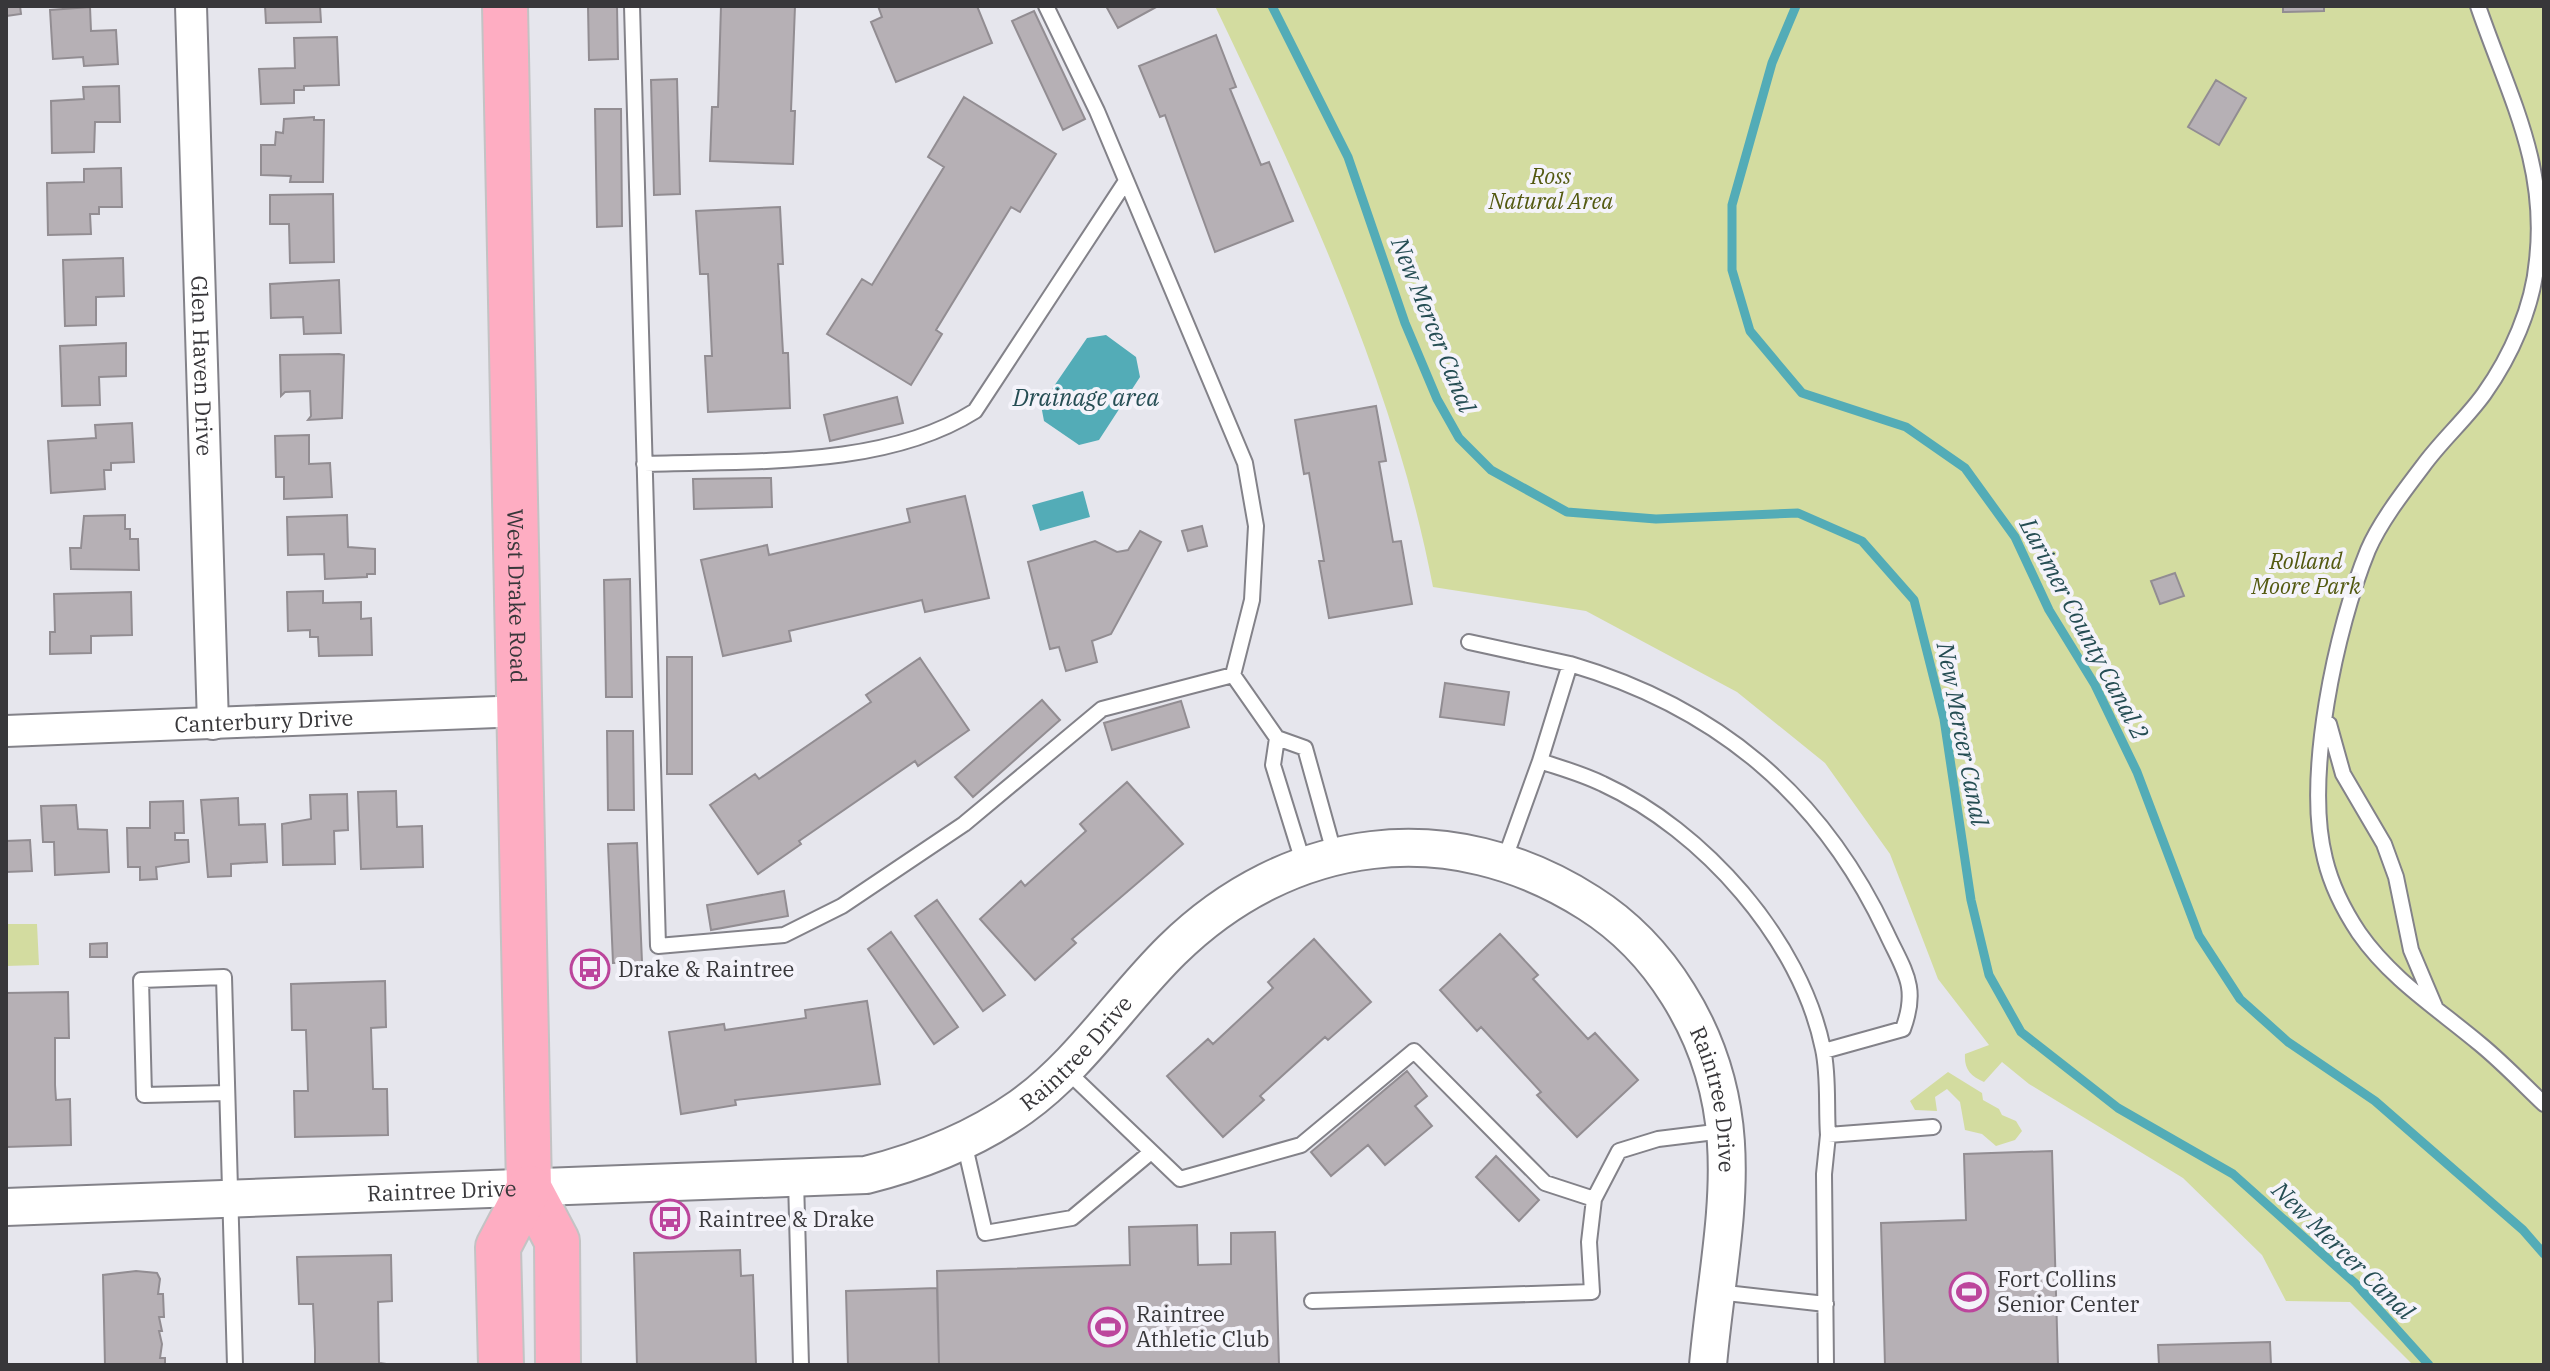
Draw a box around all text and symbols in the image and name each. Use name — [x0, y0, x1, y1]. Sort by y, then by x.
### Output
park label: Ross Natural Area — [1488, 161, 1613, 215]
water label: New Mercer Canal — [1384, 231, 1484, 418]
street label: Glen Haven Drive — [185, 275, 220, 457]
water label: Drainage area — [1012, 381, 1159, 413]
street label: West Drake Road — [501, 508, 534, 684]
water label: Larimer County Canal 2 — [2012, 511, 2157, 745]
park label: Rolland Moore Park — [2250, 546, 2361, 600]
water label: New Mercer Canal — [1929, 638, 1997, 829]
street label: Canterbury Drive — [174, 703, 354, 738]
bus stop icon: Drake & Raintree — [569, 948, 611, 990]
place label: Drake & Raintree — [618, 954, 794, 983]
street label: Raintree Drive — [1014, 989, 1138, 1117]
street label: Raintree Drive — [1684, 1021, 1742, 1173]
street label: Raintree Drive — [366, 1173, 517, 1208]
water label: New Mercer Canal — [2265, 1173, 2423, 1327]
bus stop icon: Raintree & Drake — [649, 1198, 691, 1240]
place label: Raintree & Drake — [698, 1204, 874, 1233]
place label: Fort Collins Senior Center — [1997, 1264, 2139, 1318]
sports icon: Fort Collins Senior Center — [1948, 1271, 1990, 1313]
place label: Raintree Athletic Club — [1136, 1299, 1269, 1353]
sports icon: Raintree Athletic Club — [1087, 1306, 1129, 1348]

